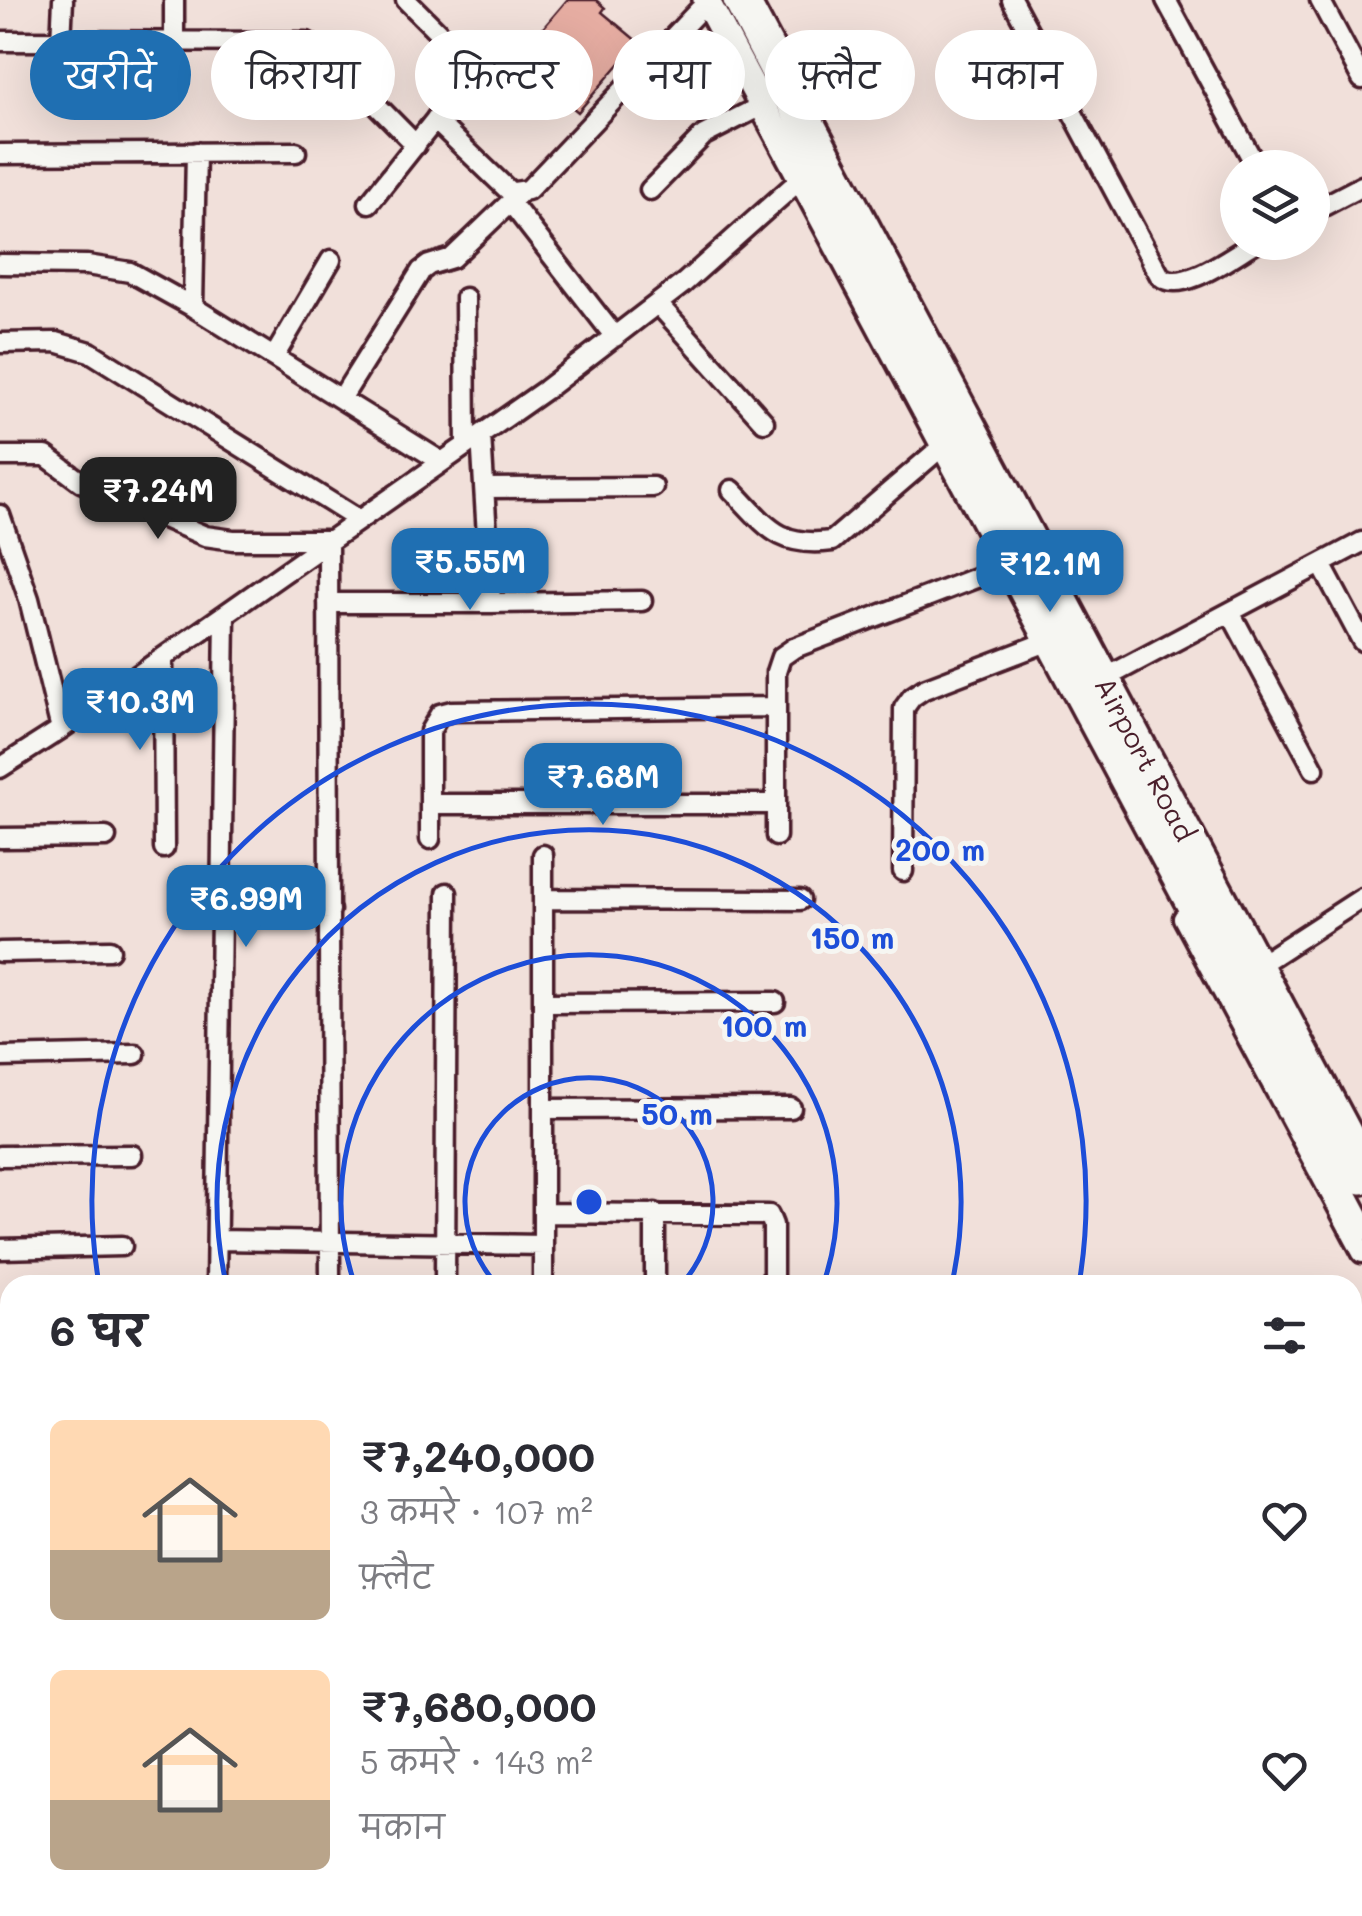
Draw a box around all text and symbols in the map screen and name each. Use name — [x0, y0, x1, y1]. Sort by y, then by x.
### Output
chip: खरीदें — [30, 30, 191, 120]
chip: किराया — [211, 30, 395, 120]
chip: फ़िल्टर — [415, 30, 593, 120]
chip: नया — [613, 30, 745, 120]
chip: फ़्लैट — [765, 30, 915, 120]
chip: मकान — [935, 30, 1097, 120]
map controls — [1220, 150, 1330, 260]
button: layers — [1220, 150, 1330, 260]
pin: ₹7.24M — [77, 457, 239, 542]
text: ₹7.24M — [102, 468, 214, 510]
pin: ₹5.55M — [389, 528, 551, 613]
pin: ₹12.1M — [969, 530, 1131, 615]
text: ₹5.55M — [414, 539, 527, 581]
text: ₹12.1M — [998, 541, 1102, 583]
pin: ₹10.3M — [59, 668, 221, 753]
street label: Airport Road — [1088, 670, 1204, 847]
text: ₹10.3M — [85, 679, 195, 721]
pin: ₹7.68M — [522, 743, 684, 828]
text: ₹7.68M — [546, 754, 660, 796]
text: 200 m — [895, 829, 985, 869]
pin: ₹6.99M — [165, 865, 327, 950]
text: ₹6.99M — [189, 876, 303, 918]
text: 150 m — [810, 917, 894, 957]
text: 100 m — [721, 1005, 807, 1045]
text: 50 m — [641, 1093, 713, 1133]
centre of rings — [571, 1184, 607, 1220]
text: 6 घर — [50, 1302, 146, 1357]
icon: filters — [1257, 1308, 1312, 1363]
text: ₹7,240,000 — [360, 1428, 595, 1483]
icon: home — [130, 1460, 250, 1580]
text: 3 कमरे · 107 m² — [360, 1490, 593, 1532]
icon: heart — [1257, 1493, 1312, 1548]
text: फ़्लैट — [360, 1555, 433, 1597]
text: ₹7,680,000 — [360, 1678, 596, 1733]
icon: home — [130, 1710, 250, 1830]
text: 5 कमरे · 143 m² — [360, 1740, 593, 1782]
icon: heart — [1257, 1743, 1312, 1798]
text: मकान — [360, 1805, 445, 1847]

